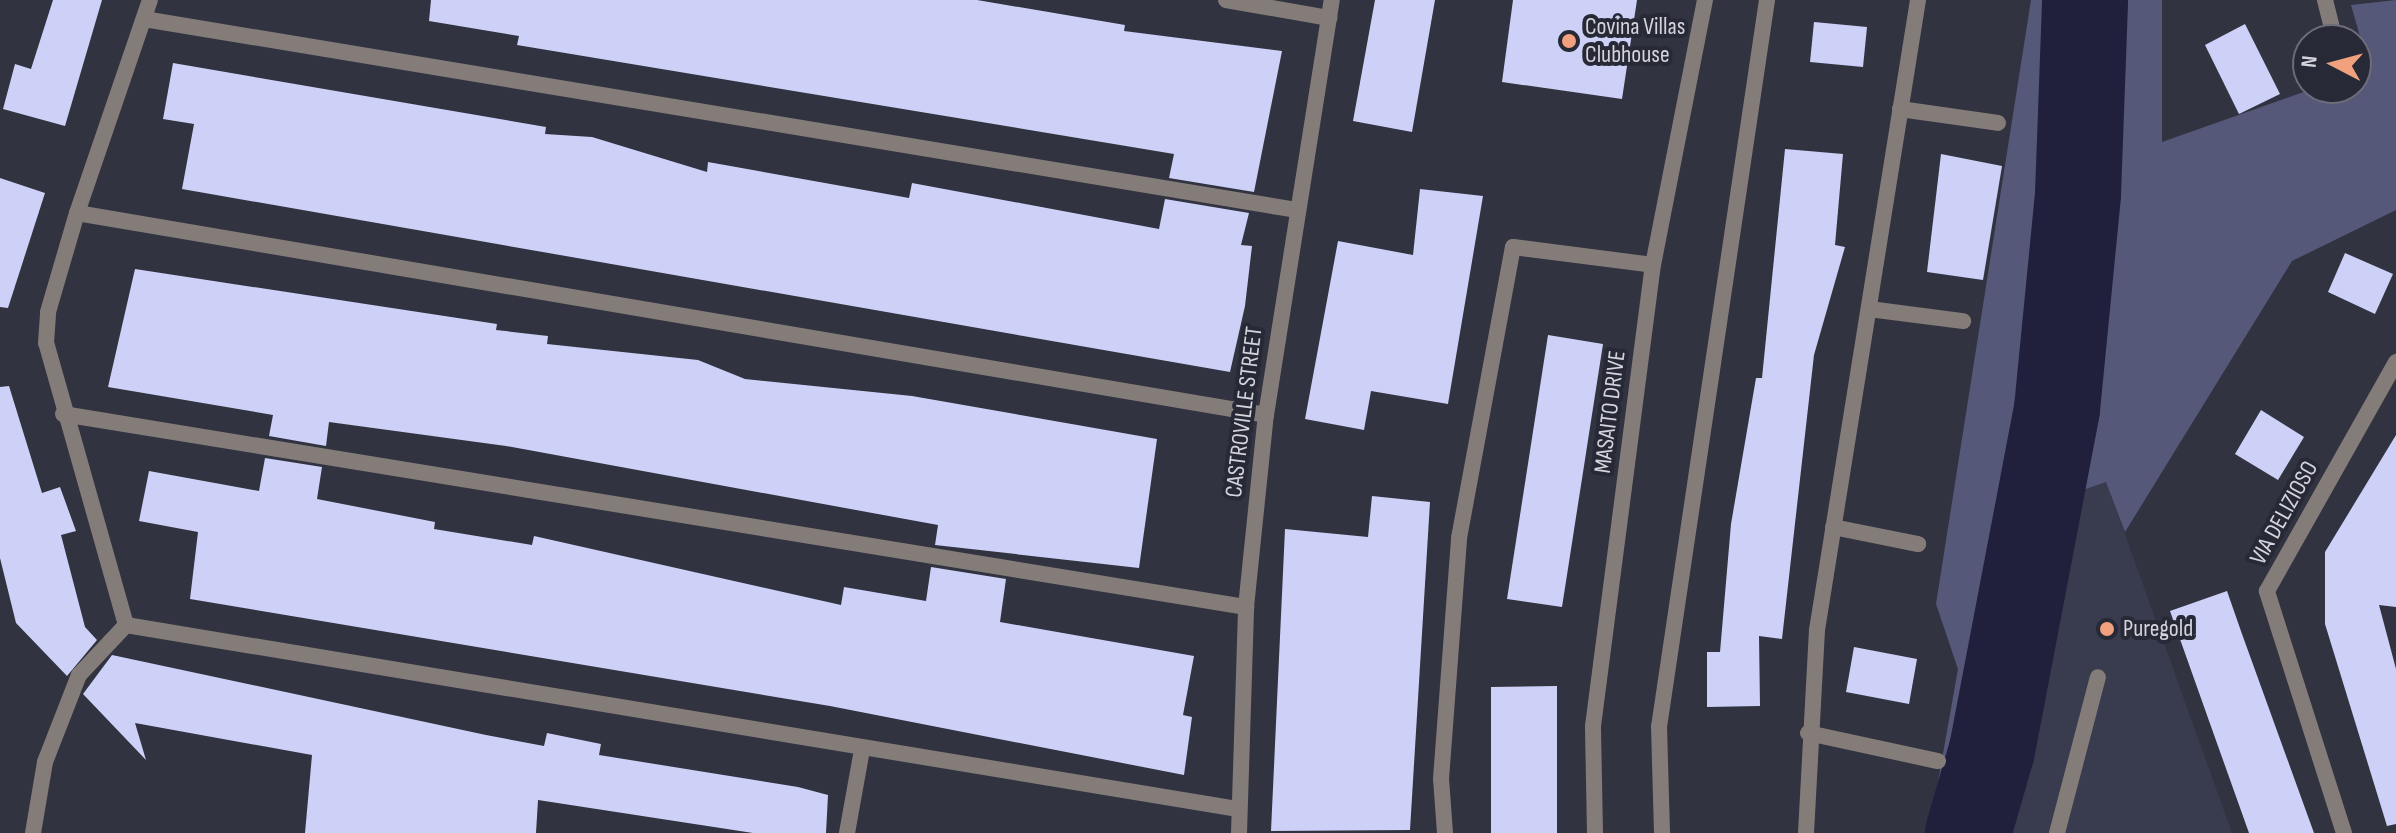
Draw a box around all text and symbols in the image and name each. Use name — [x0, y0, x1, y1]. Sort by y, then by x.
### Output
place label: Covina Villas Clubhouse — [1585, 13, 1685, 69]
north arrow — [2292, 24, 2372, 104]
marker: Covina Villas Clubhouse — [1560, 32, 1578, 50]
text: N — [2296, 54, 2324, 69]
street label: CASTROVILLE STREET — [1219, 325, 1269, 499]
street label: MASAITO DRIVE — [1588, 349, 1632, 475]
street label: VIA DELIZIOSO — [2244, 456, 2324, 570]
place label: Puregold — [2123, 615, 2193, 643]
marker: Puregold — [2098, 620, 2116, 638]

